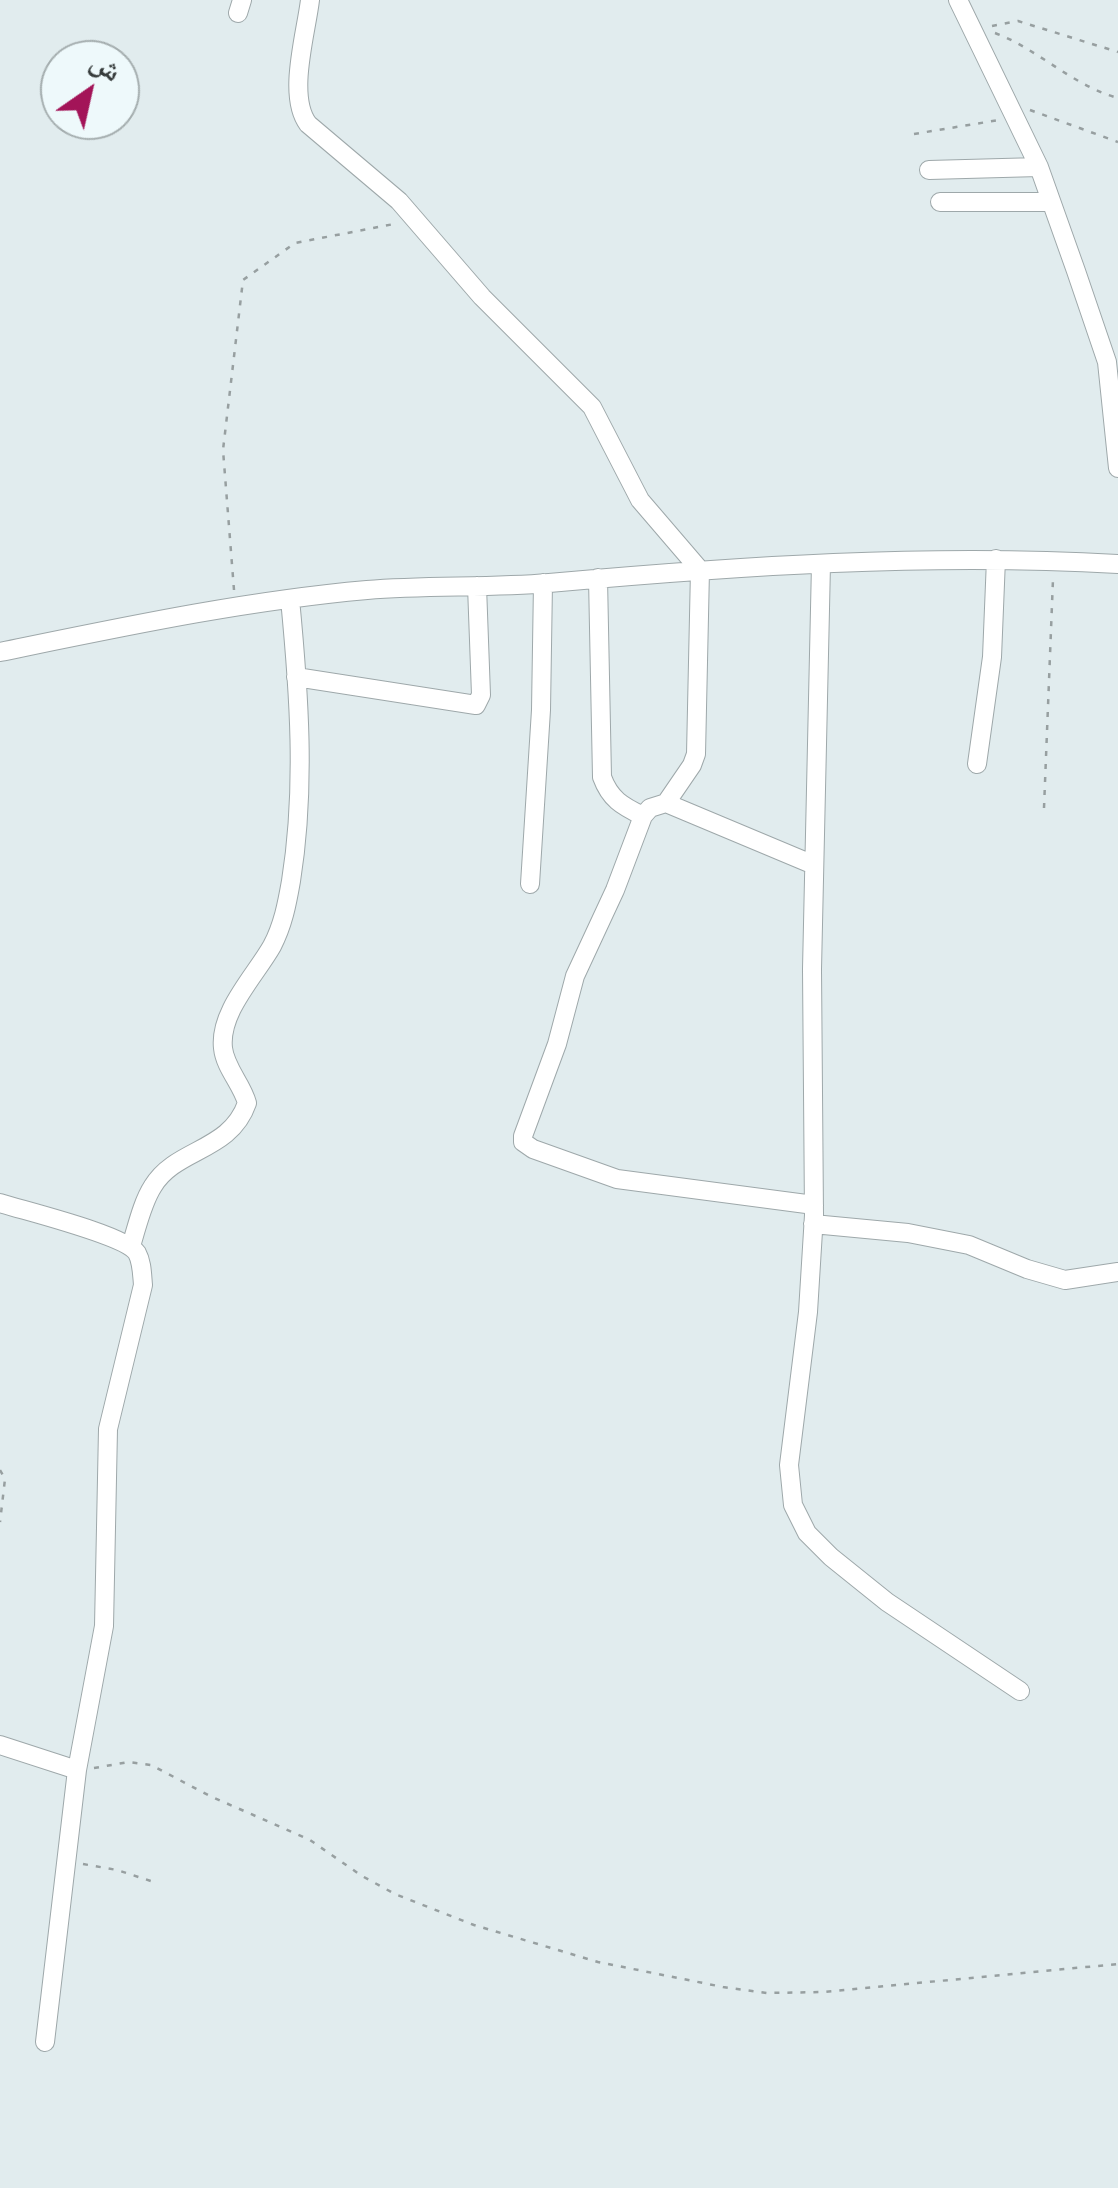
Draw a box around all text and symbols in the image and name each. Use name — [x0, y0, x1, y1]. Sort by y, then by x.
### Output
north arrow — [40, 40, 140, 140]
text: ش — [84, 44, 127, 89]

